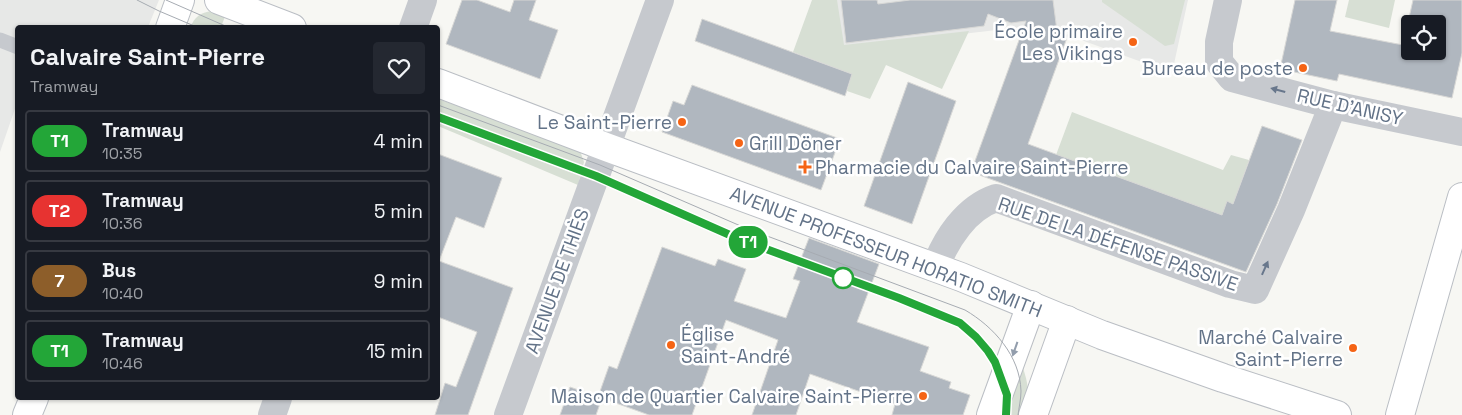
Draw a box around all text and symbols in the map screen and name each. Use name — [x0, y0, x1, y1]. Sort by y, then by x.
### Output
map controls — [1401, 15, 1446, 60]
button: locate — [1401, 15, 1446, 60]
place label: École primaire Les Vikings — [994, 19, 1123, 66]
marker: École primaire Les Vikings — [1127, 36, 1139, 48]
text: Calvaire Saint-Pierre — [30, 41, 265, 72]
button: heart — [373, 42, 425, 94]
place label: Bureau de poste — [1142, 56, 1293, 81]
marker: Bureau de poste — [1297, 62, 1309, 74]
text: Tramway — [30, 76, 98, 97]
street label: RUE D'ANISY — [1295, 83, 1406, 131]
one-way arrow — [1270, 86, 1285, 94]
place label: Le Saint-Pierre — [537, 110, 672, 135]
marker: Le Saint-Pierre — [676, 116, 688, 128]
text: Tramway — [102, 118, 184, 143]
text: T1 — [50, 129, 69, 152]
text: 4 min — [374, 129, 423, 154]
place label: Grill Döner — [749, 131, 842, 156]
marker: Grill Döner — [733, 137, 745, 149]
text: 10:35 — [102, 143, 142, 164]
place label: Pharmacie du Calvaire Saint-Pierre — [815, 155, 1129, 180]
marker: Pharmacie du Calvaire Saint-Pierre — [799, 161, 811, 173]
street label: AVENUE PROFESSEUR HORATIO SMITH — [726, 181, 1046, 323]
text: Tramway — [102, 188, 184, 213]
street label: RUE DE LA DÉFENSE PASSIVE — [995, 191, 1241, 297]
text: T2 — [49, 199, 70, 222]
text: 5 min — [374, 199, 423, 224]
street label: AVENUE DE THIÈS — [519, 205, 595, 357]
text: 10:36 — [102, 213, 142, 234]
line badge: T1 — [726, 226, 770, 258]
text: T1 — [739, 230, 757, 253]
text: Bus — [102, 258, 136, 283]
one-way arrow — [1262, 261, 1270, 275]
unlabelled marker — [832, 267, 854, 289]
text: 7 — [55, 269, 64, 292]
text: 9 min — [374, 269, 423, 294]
text: 10:40 — [102, 283, 143, 304]
place label: Église Saint-André — [681, 322, 790, 369]
place label: Marché Calvaire Saint-Pierre — [1198, 325, 1343, 372]
text: Tramway — [102, 328, 184, 353]
text: T1 — [50, 339, 69, 362]
text: 15 min — [366, 339, 423, 364]
marker: Église Saint-André — [665, 339, 677, 351]
one-way arrow — [1011, 342, 1019, 357]
marker: Marché Calvaire Saint-Pierre — [1347, 342, 1359, 354]
text: 10:46 — [102, 353, 143, 374]
place label: Maison de Quartier Calvaire Saint-Pierre — [551, 384, 913, 409]
marker: Maison de Quartier Calvaire Saint-Pierre — [917, 390, 929, 402]

